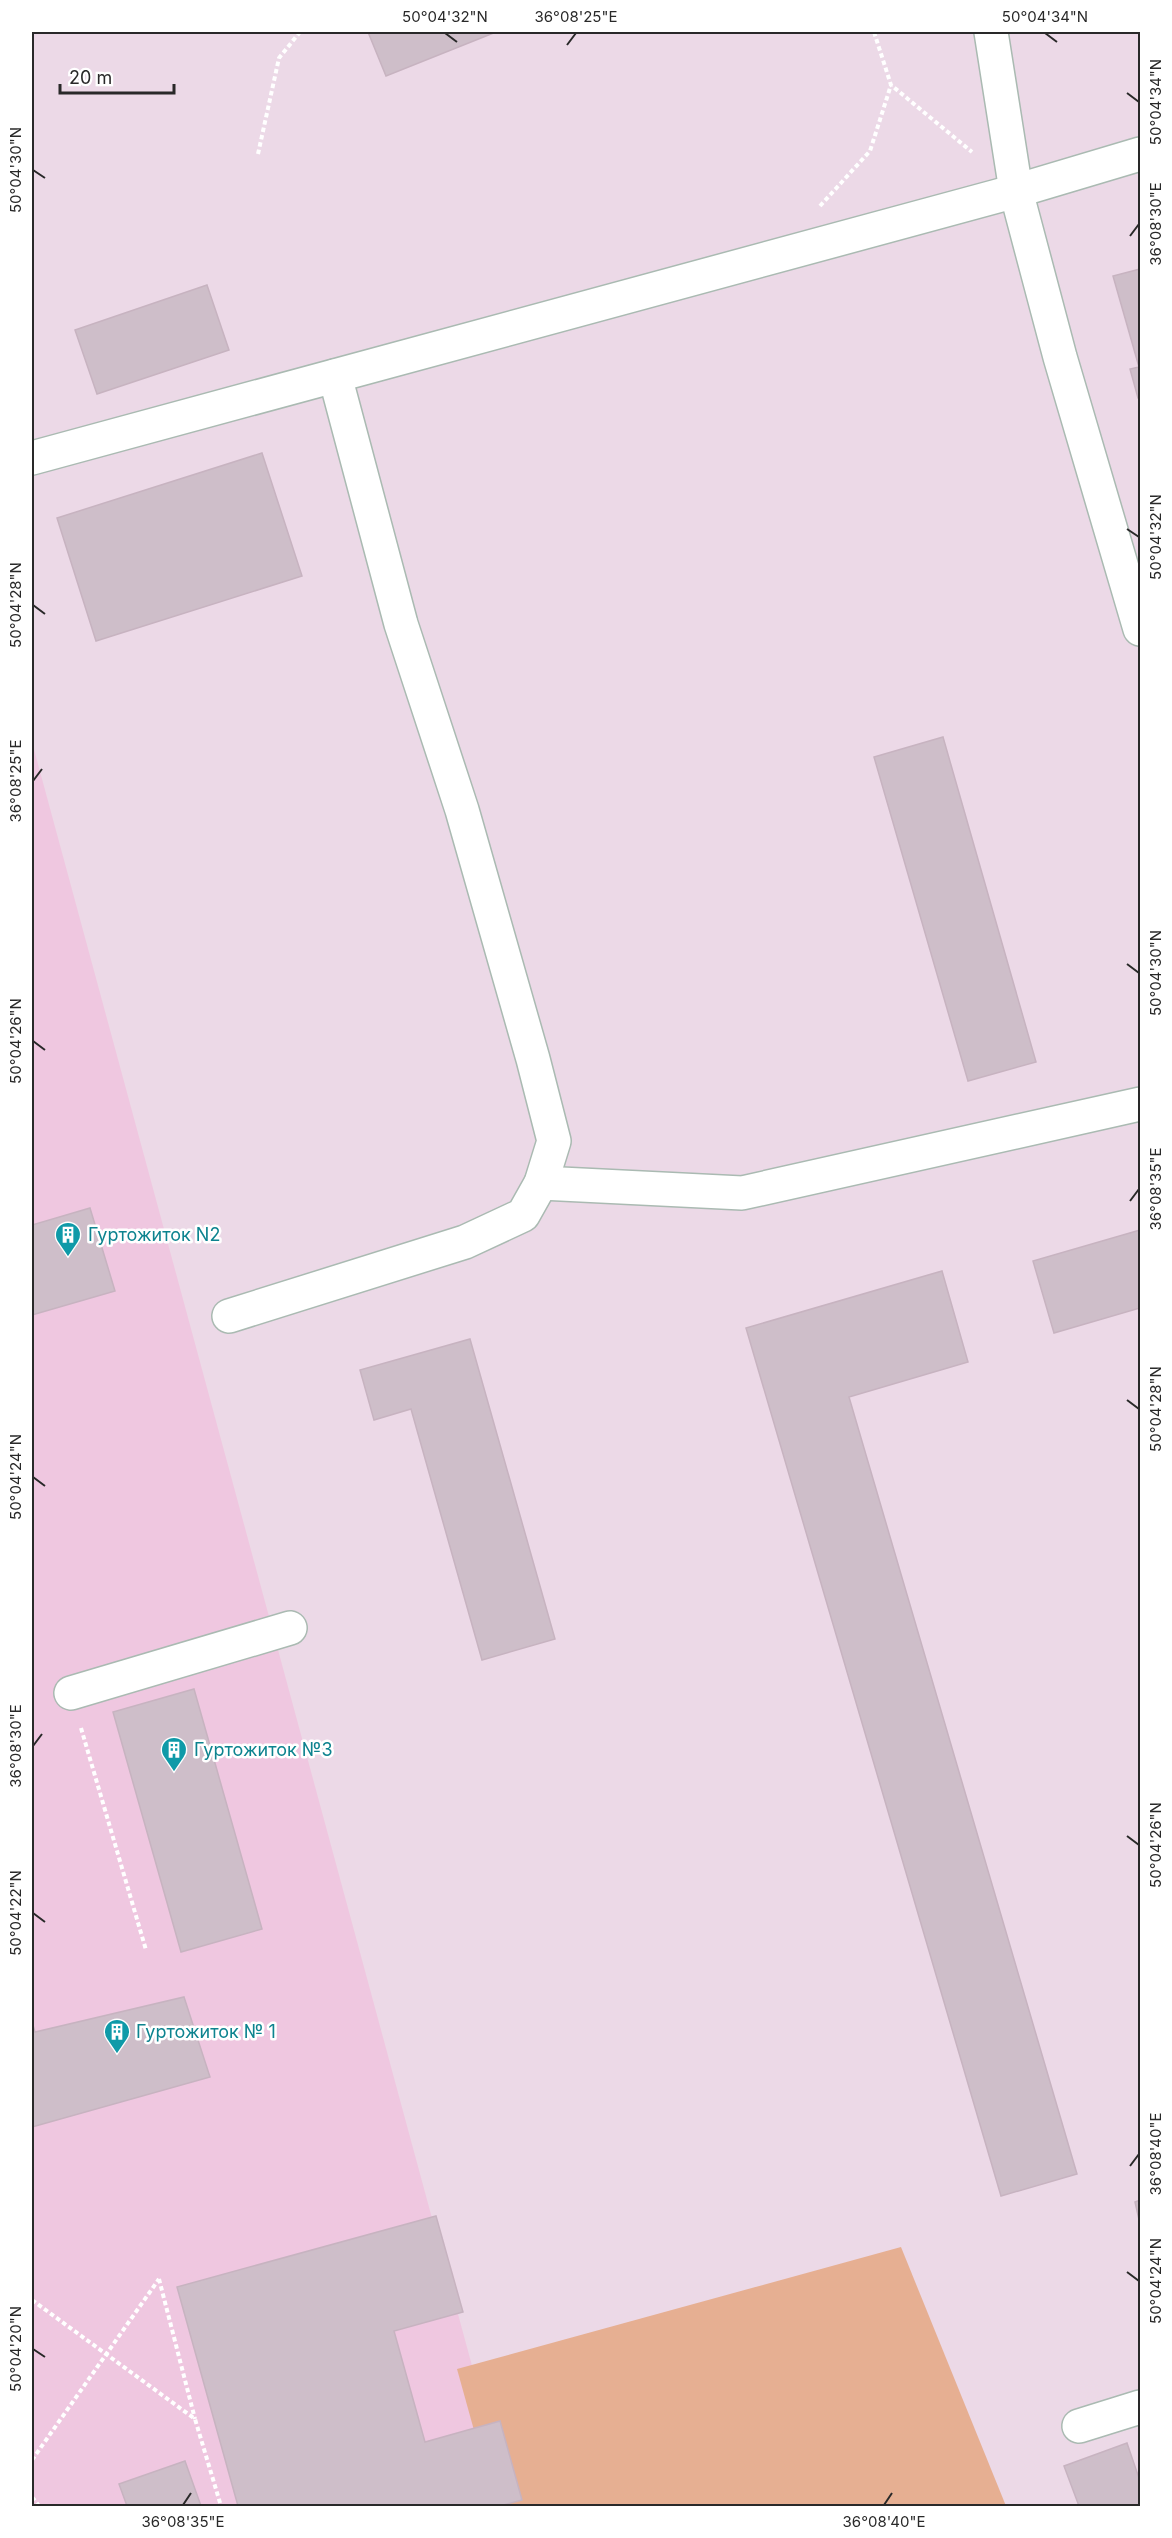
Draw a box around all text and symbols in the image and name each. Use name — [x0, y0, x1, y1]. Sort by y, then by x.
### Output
text: 50°04'32"N — [402, 7, 488, 26]
text: 36°08'25"E — [535, 7, 617, 26]
text: 50°04'34"N — [1002, 7, 1088, 26]
scale bar — [60, 57, 174, 95]
text: 50°04'34"N — [1146, 59, 1165, 145]
text: 20 m — [69, 67, 112, 88]
text: 50°04'30"N — [6, 127, 25, 213]
text: 36°08'30"E — [1146, 182, 1165, 266]
text: 50°04'32"N — [1146, 494, 1165, 580]
text: 50°04'28"N — [6, 562, 25, 648]
text: 36°08'25"E — [6, 740, 25, 822]
text: 50°04'30"N — [1146, 930, 1165, 1016]
text: 50°04'26"N — [6, 998, 25, 1084]
text: 36°08'35"E — [1146, 1147, 1165, 1231]
building icon: Гуртожиток N2 — [53, 1220, 83, 1258]
place label: Гуртожиток N2 — [88, 1224, 220, 1245]
text: 50°04'28"N — [1146, 1366, 1165, 1452]
text: 50°04'24"N — [6, 1434, 25, 1520]
text: 36°08'30"E — [6, 1704, 25, 1788]
building icon: Гуртожиток №3 — [159, 1735, 189, 1773]
place label: Гуртожиток №3 — [194, 1739, 333, 1760]
text: 50°04'26"N — [1146, 1802, 1165, 1888]
text: 50°04'22"N — [6, 1870, 25, 1956]
building icon: Гуртожиток № 1 — [102, 2017, 132, 2055]
place label: Гуртожиток № 1 — [136, 2021, 276, 2042]
text: 36°08'40"E — [1146, 2113, 1165, 2195]
text: 50°04'24"N — [1146, 2238, 1165, 2324]
text: 50°04'20"N — [6, 2306, 25, 2392]
text: 36°08'35"E — [141, 2512, 225, 2531]
text: 36°08'40"E — [843, 2512, 925, 2531]

